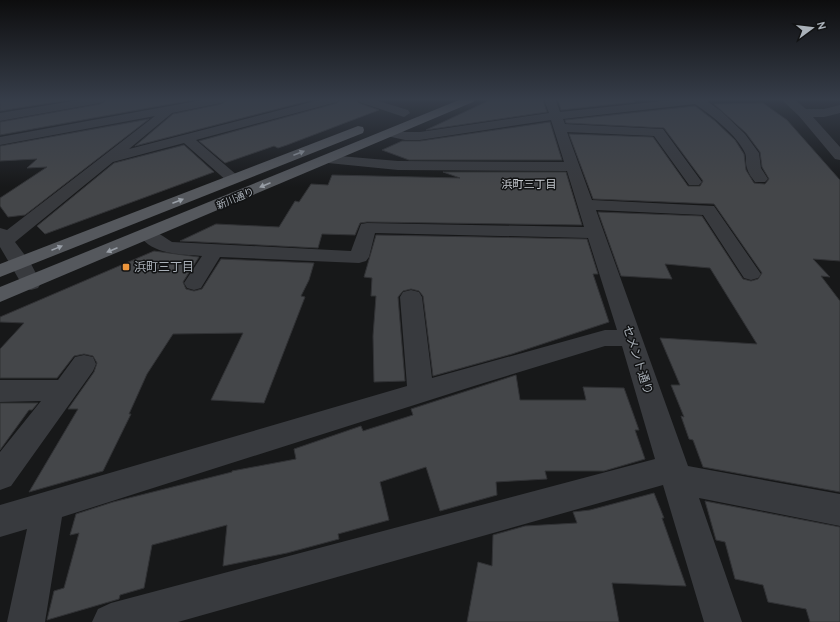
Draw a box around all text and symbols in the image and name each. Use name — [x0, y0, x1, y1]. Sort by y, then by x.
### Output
north arrow — [792, 8, 832, 48]
text: N — [813, 20, 828, 31]
one-way arrow — [293, 150, 305, 156]
district label: 浜町三丁目 — [502, 178, 557, 192]
one-way arrow — [259, 183, 271, 189]
street label: 新川通り — [215, 186, 257, 213]
one-way arrow — [172, 197, 184, 203]
one-way arrow — [51, 245, 63, 251]
one-way arrow — [107, 247, 118, 253]
place label: 浜町三丁目 — [134, 260, 194, 276]
marker: 浜町三丁目 — [121, 262, 131, 272]
street label: セメント通り — [618, 324, 656, 397]

